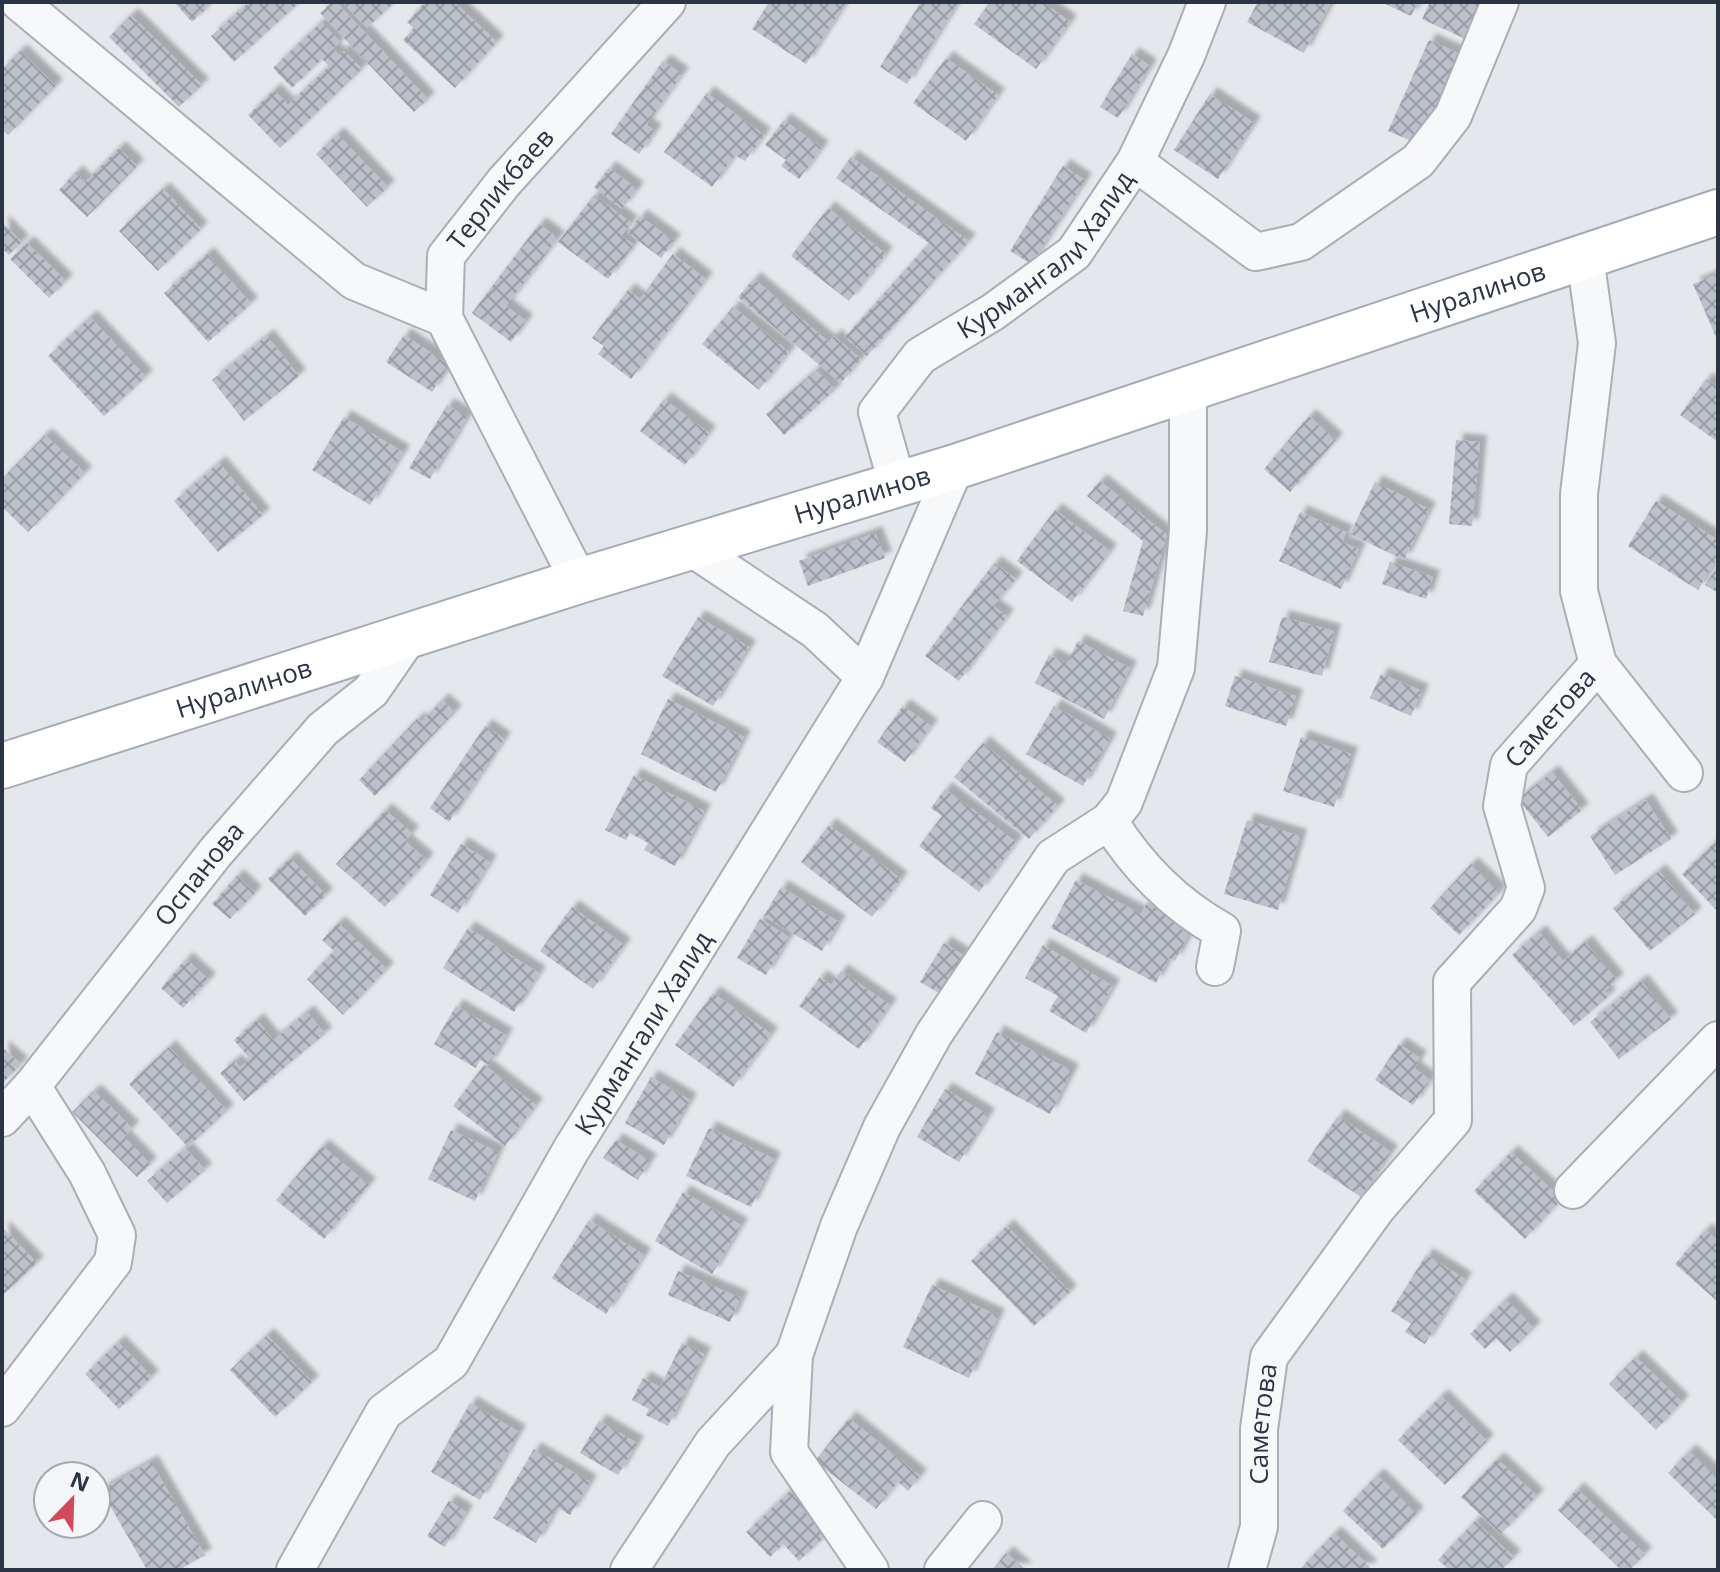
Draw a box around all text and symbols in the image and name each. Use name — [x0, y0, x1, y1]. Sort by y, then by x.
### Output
street label: Терликбаев — [438, 120, 562, 257]
street label: Курмангали Халид — [950, 163, 1141, 347]
street label: Нуралинов — [1405, 252, 1550, 331]
street label: Нуралинов — [789, 456, 935, 532]
street label: Нуралинов — [171, 649, 316, 726]
street label: Саметова — [1496, 660, 1603, 775]
street label: Оспанова — [145, 813, 252, 933]
street label: Курмангали Халид — [566, 924, 720, 1142]
street label: Саметова — [1239, 1361, 1285, 1485]
north arrow — [32, 1460, 112, 1540]
text: N — [66, 1463, 94, 1498]

